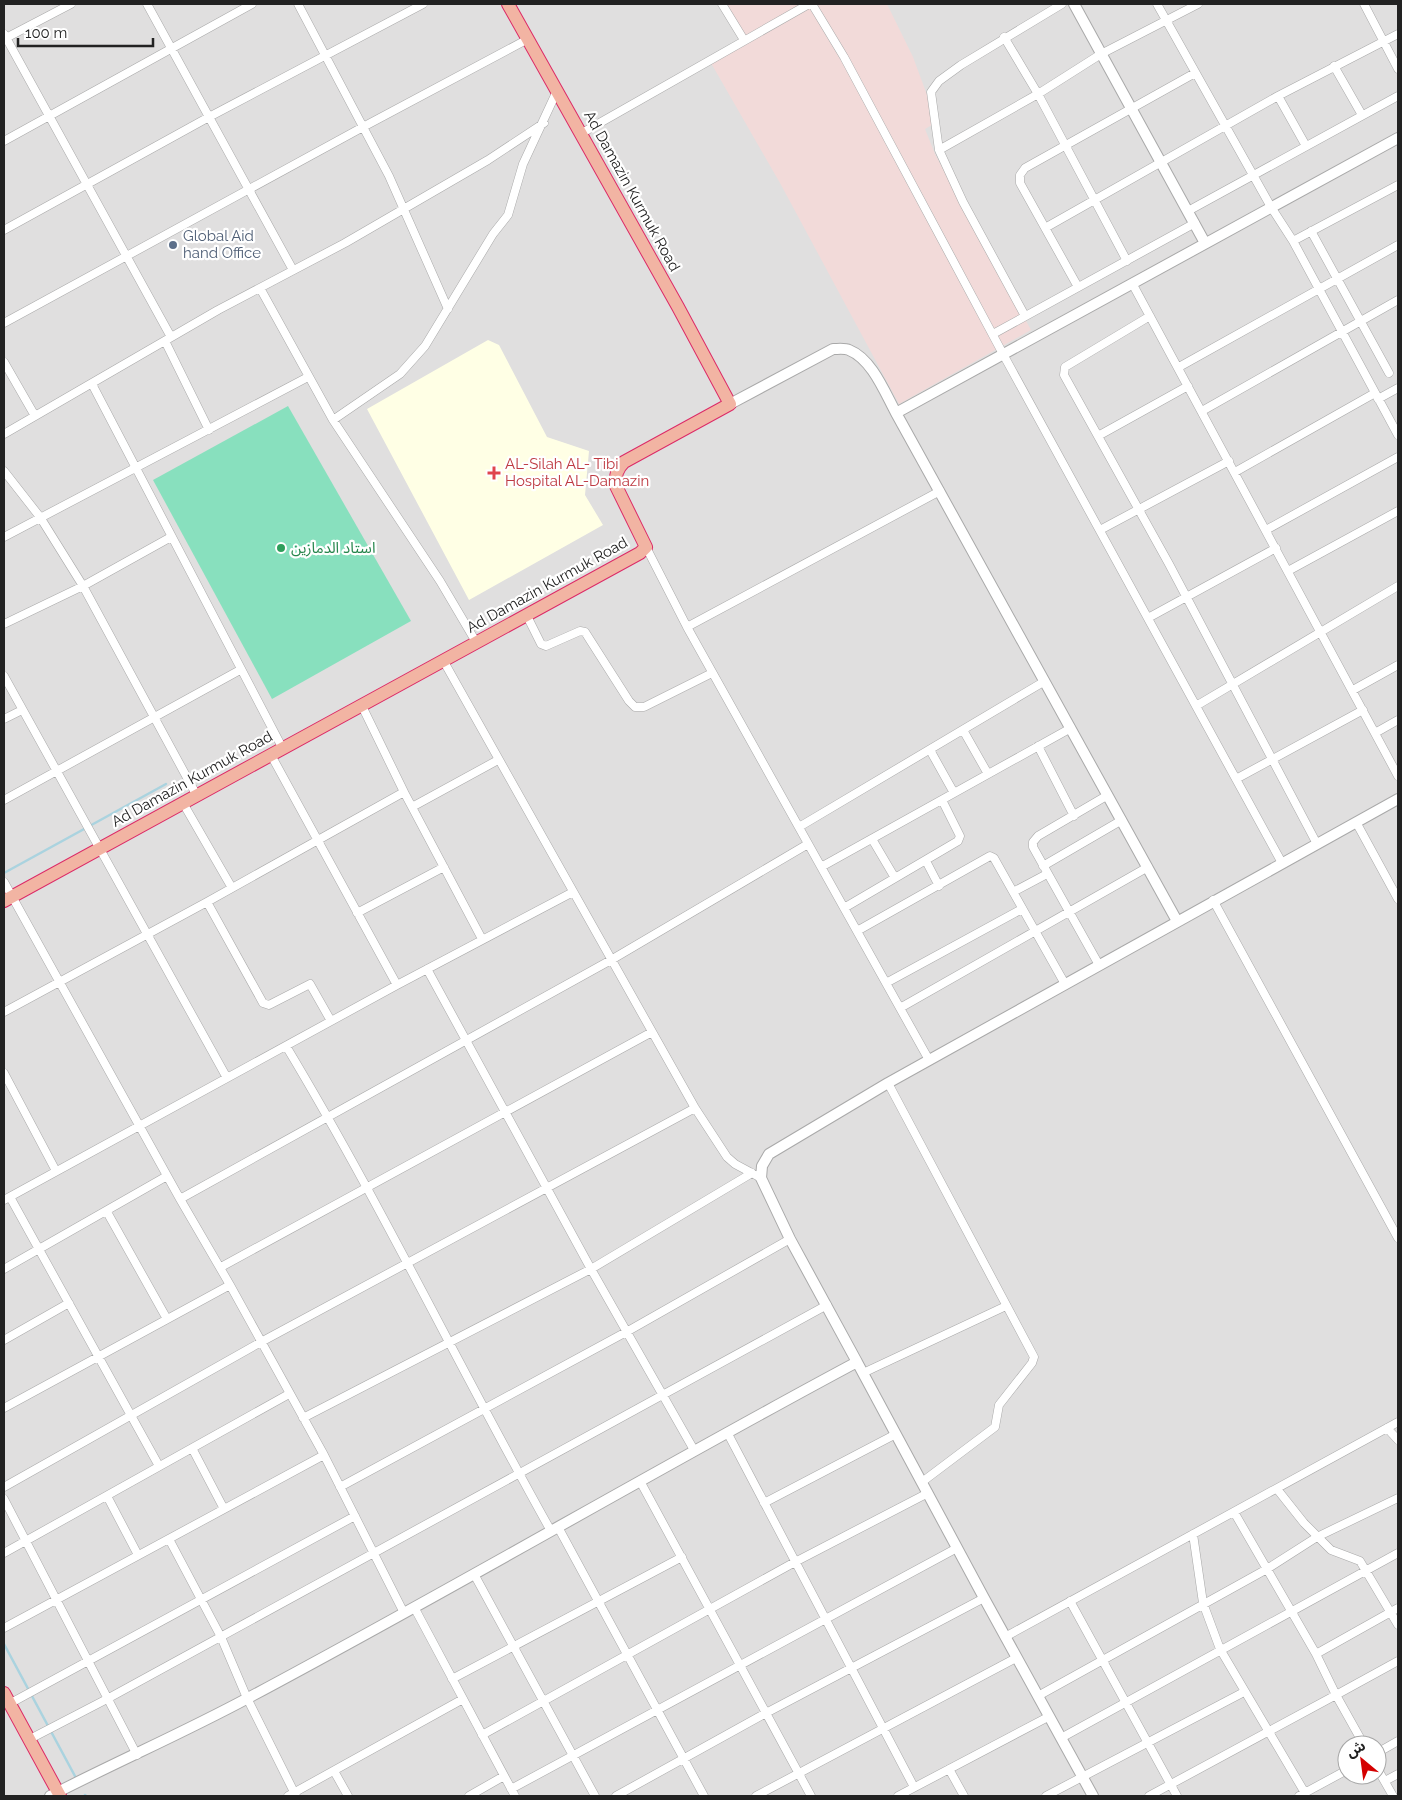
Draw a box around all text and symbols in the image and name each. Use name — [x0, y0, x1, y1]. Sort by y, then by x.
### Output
scale bar — [18, 15, 152, 47]
text: 100 m — [25, 24, 67, 42]
street label: Ad Damazin Kurmuk Road — [580, 107, 684, 275]
place label: Global Aid hand Office — [183, 227, 261, 262]
marker: Global Aid hand Office — [167, 239, 179, 251]
place label: AL-Silah AL- Tibi Hospital AL-Damazin — [505, 455, 649, 490]
marker: AL-Silah AL- Tibi Hospital AL-Damazin — [487, 466, 501, 480]
street label: Ad Damazin Kurmuk Road — [463, 533, 631, 637]
place label: استاد الدمازين — [291, 539, 375, 557]
marker: استاد الدمازين — [275, 542, 287, 554]
street label: Ad Damazin Kurmuk Road — [108, 727, 276, 831]
north arrow — [1337, 1735, 1387, 1785]
text: ش — [1343, 1737, 1368, 1760]

